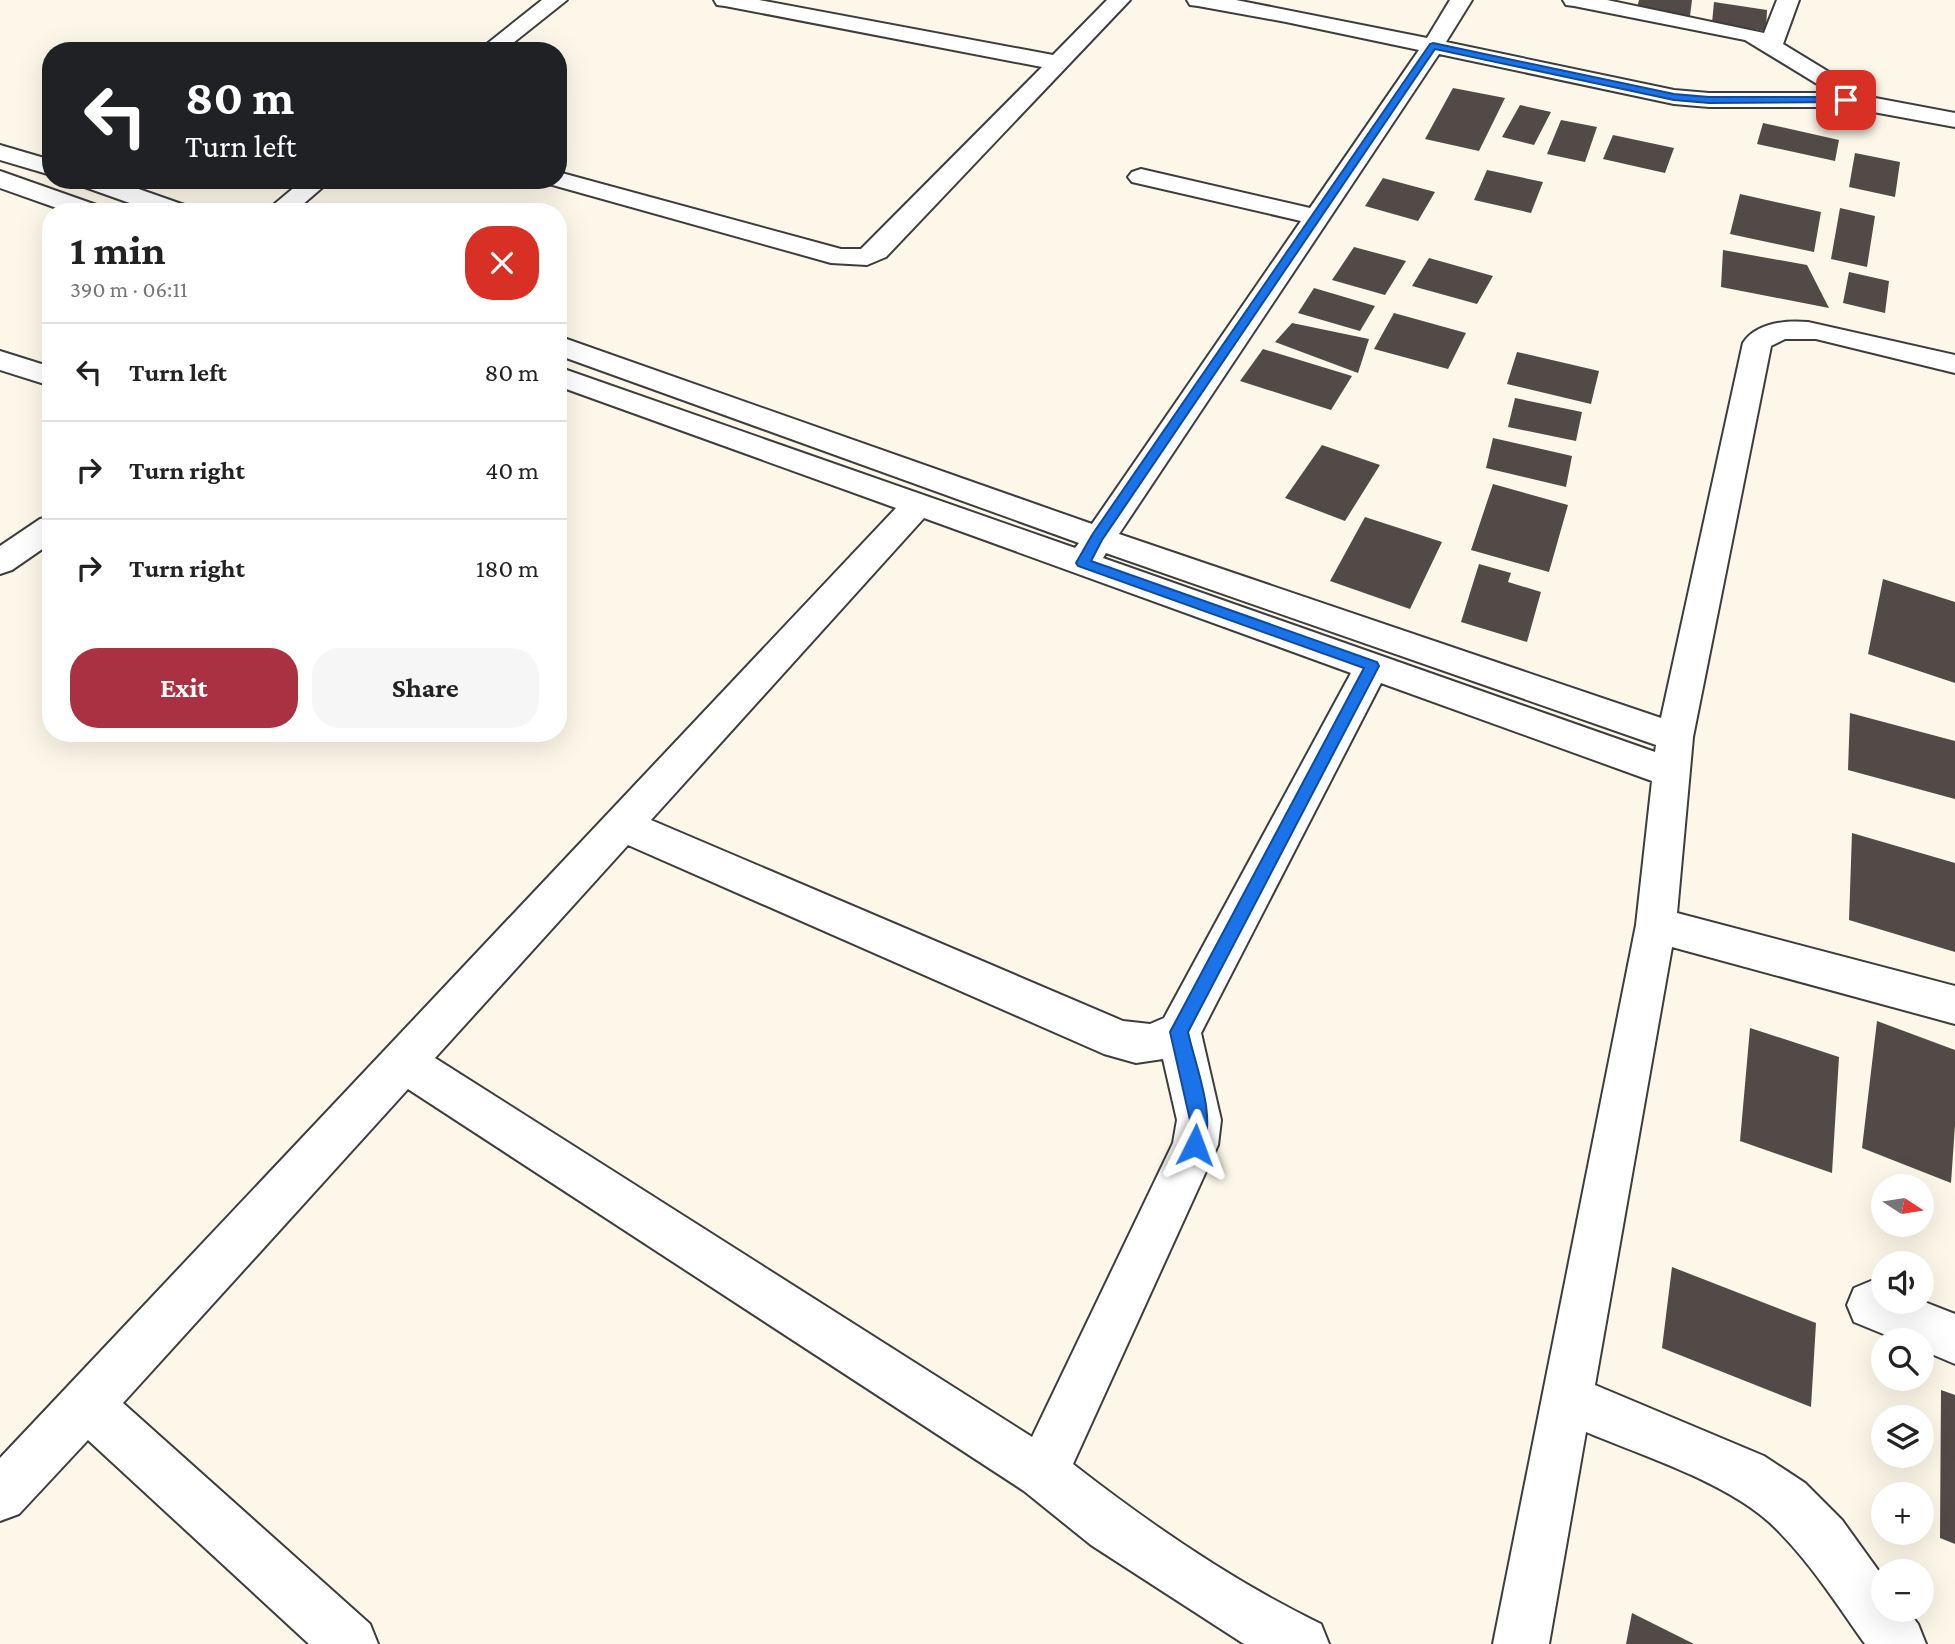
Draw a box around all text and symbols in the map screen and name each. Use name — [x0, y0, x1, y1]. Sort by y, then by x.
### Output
icon: left — [70, 70, 161, 161]
text: 80 m — [185, 70, 294, 125]
pin — [1816, 70, 1876, 130]
icon: arrive — [1827, 81, 1865, 119]
text: Turn left — [185, 128, 296, 164]
text: 1 min — [70, 226, 166, 273]
button: close — [465, 226, 539, 300]
text: 390 m · 06:11 — [70, 276, 188, 302]
icon: left — [70, 353, 108, 391]
text: Turn left — [129, 358, 227, 387]
text: 80 m — [485, 358, 539, 387]
icon: right — [70, 451, 108, 489]
text: Turn right — [129, 456, 245, 485]
text: 40 m — [485, 456, 539, 485]
icon: right — [70, 549, 108, 587]
text: Turn right — [129, 554, 245, 583]
text: 180 m — [476, 554, 539, 583]
button: Exit — [70, 648, 298, 728]
button: Share — [312, 648, 539, 728]
position arrow — [1158, 1108, 1232, 1182]
north arrow — [1871, 1174, 1934, 1237]
map controls — [1871, 1174, 1934, 1622]
button: sound — [1871, 1251, 1934, 1314]
button: search — [1871, 1328, 1934, 1391]
button: layers — [1871, 1405, 1934, 1468]
button: + — [1871, 1482, 1934, 1545]
button: − — [1871, 1559, 1934, 1622]

